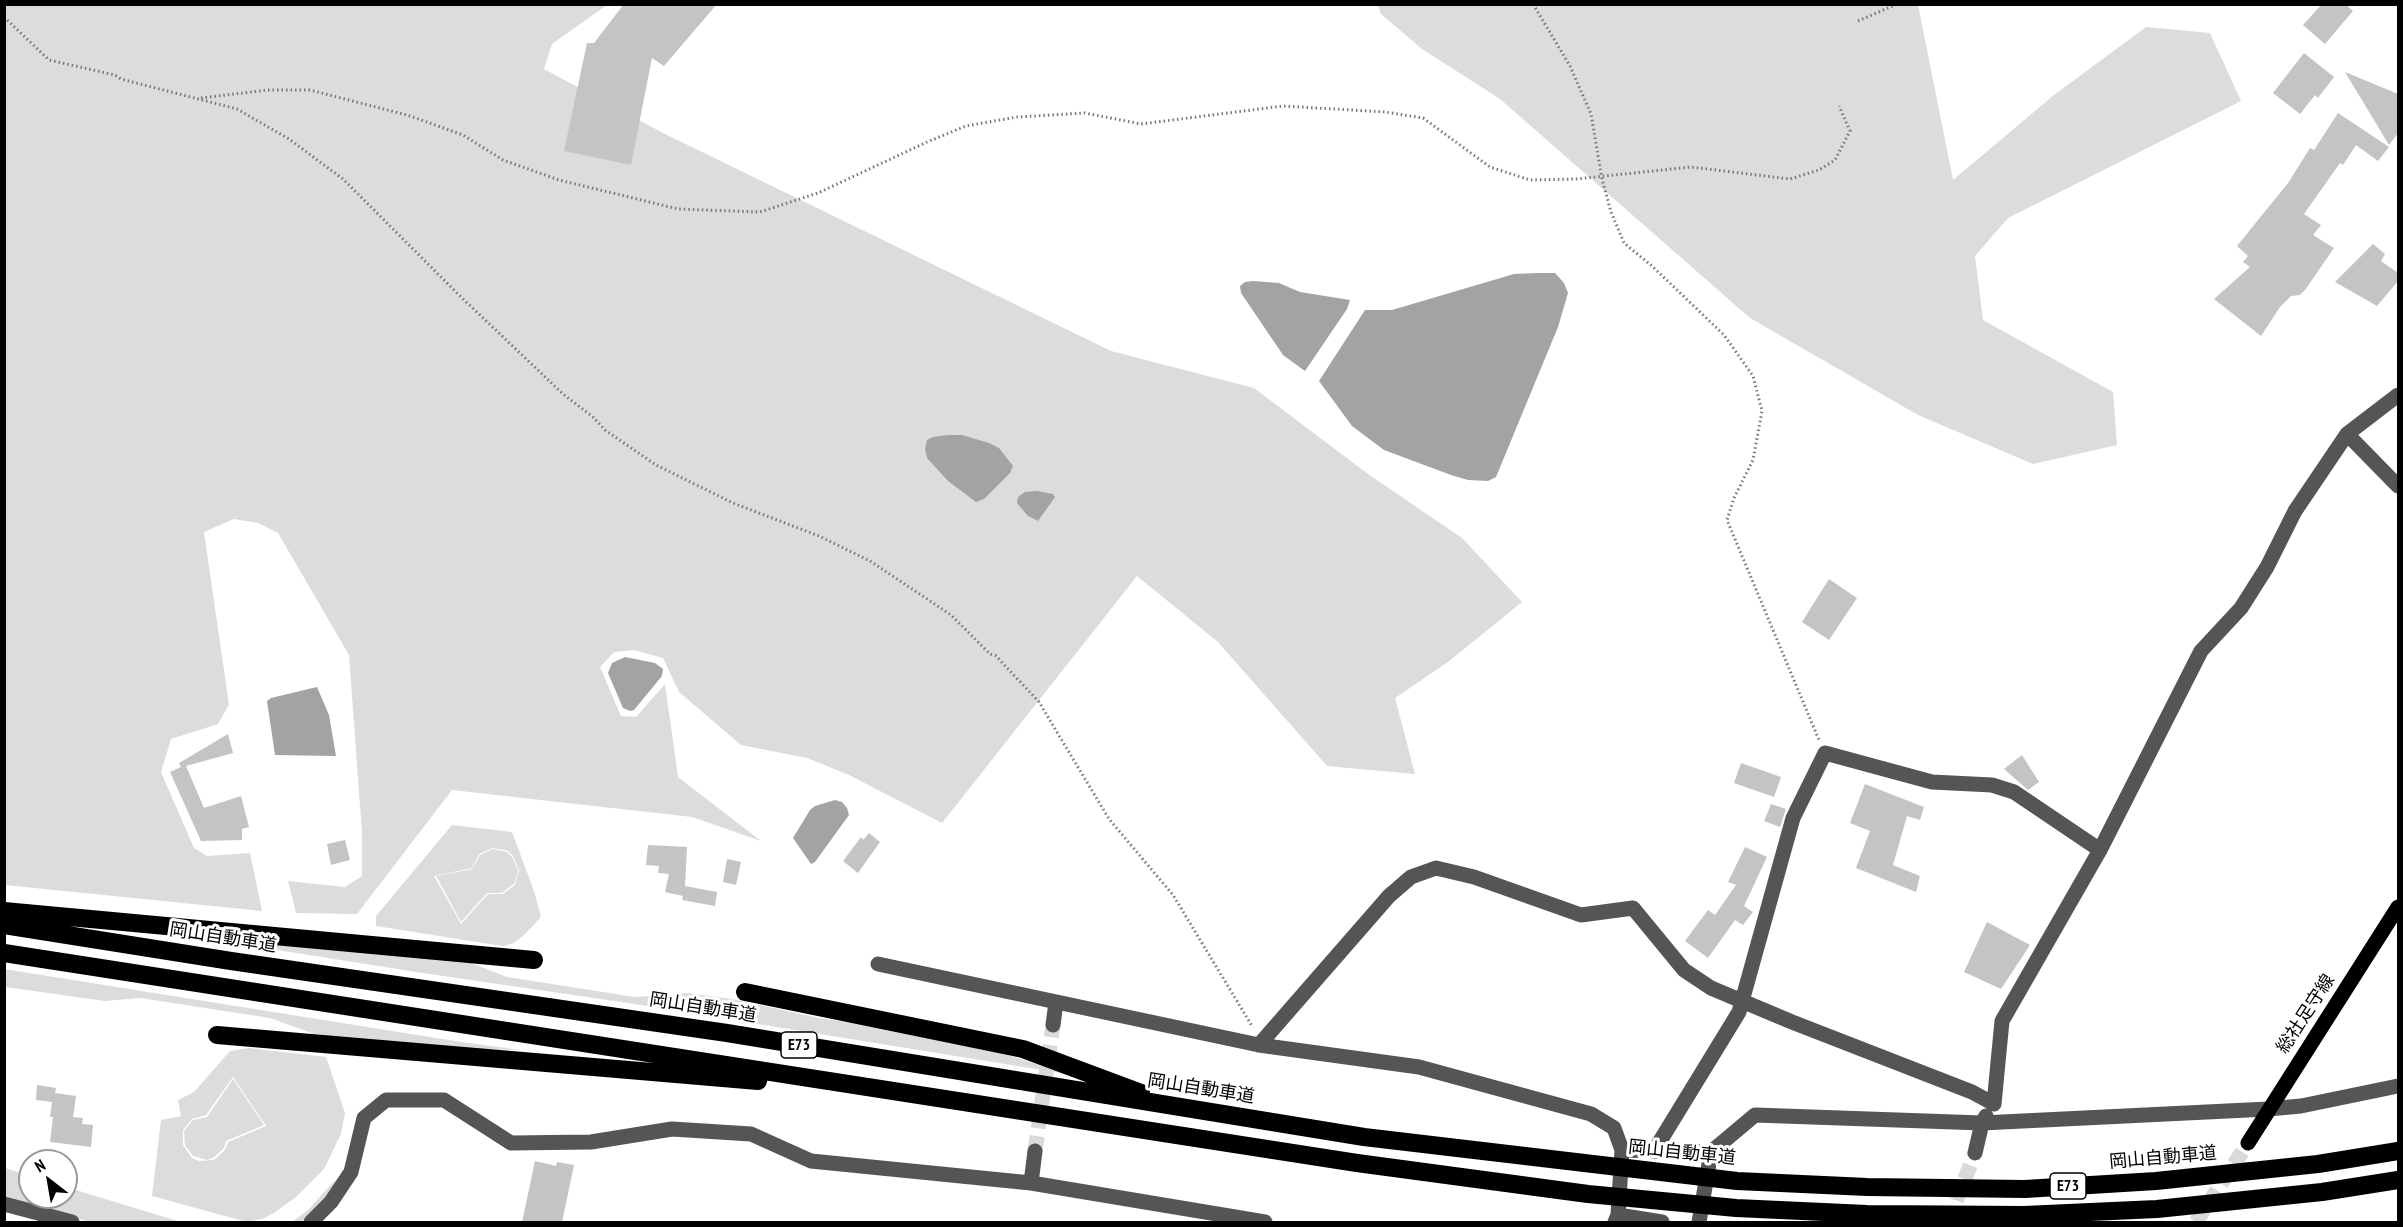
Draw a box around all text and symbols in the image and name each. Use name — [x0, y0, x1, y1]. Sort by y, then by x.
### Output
street label: 岡山自動車道 — [168, 919, 278, 957]
street label: 総社足守線 — [2272, 970, 2340, 1058]
street label: 岡山自動車道 — [648, 989, 758, 1027]
road number: E73 — [781, 1032, 817, 1058]
street label: 岡山自動車道 — [1146, 1070, 1256, 1108]
street label: 岡山自動車道 — [1627, 1137, 1737, 1169]
street label: 岡山自動車道 — [2108, 1143, 2218, 1173]
north arrow — [18, 1149, 78, 1209]
text: N — [31, 1154, 49, 1176]
road number: E73 — [2050, 1173, 2086, 1199]

